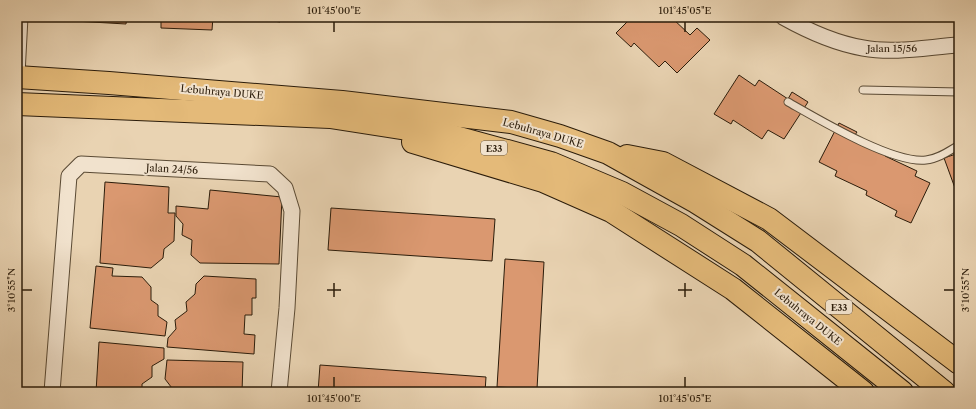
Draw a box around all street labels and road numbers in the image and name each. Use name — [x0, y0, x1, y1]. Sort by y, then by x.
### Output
street label: Jalan 15/56 — [865, 42, 917, 55]
street label: Lebuhraya DUKE — [180, 82, 264, 102]
street label: Lebuhraya DUKE — [501, 115, 585, 151]
road number: E33 — [481, 141, 507, 155]
street label: Jalan 24/56 — [144, 161, 199, 177]
street label: Lebuhraya DUKE — [772, 286, 845, 348]
road number: E33 — [826, 300, 852, 314]

